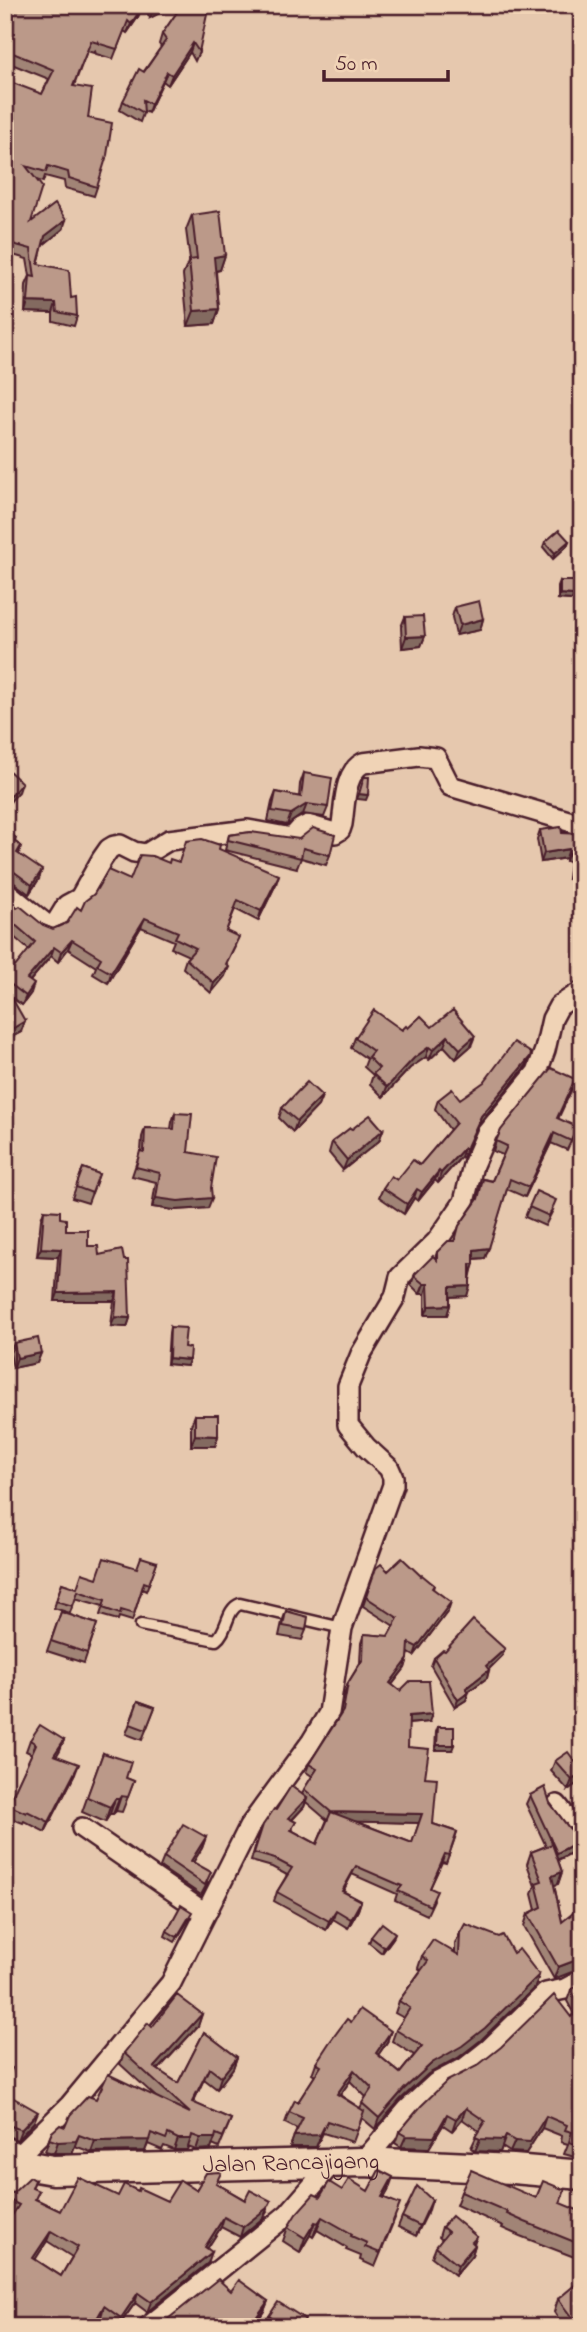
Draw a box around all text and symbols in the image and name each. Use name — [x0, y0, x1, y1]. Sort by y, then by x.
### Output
scale bar — [324, 38, 449, 82]
text: 50 m — [335, 50, 378, 80]
street label: Jalan Rancajigang — [202, 2144, 380, 2184]

